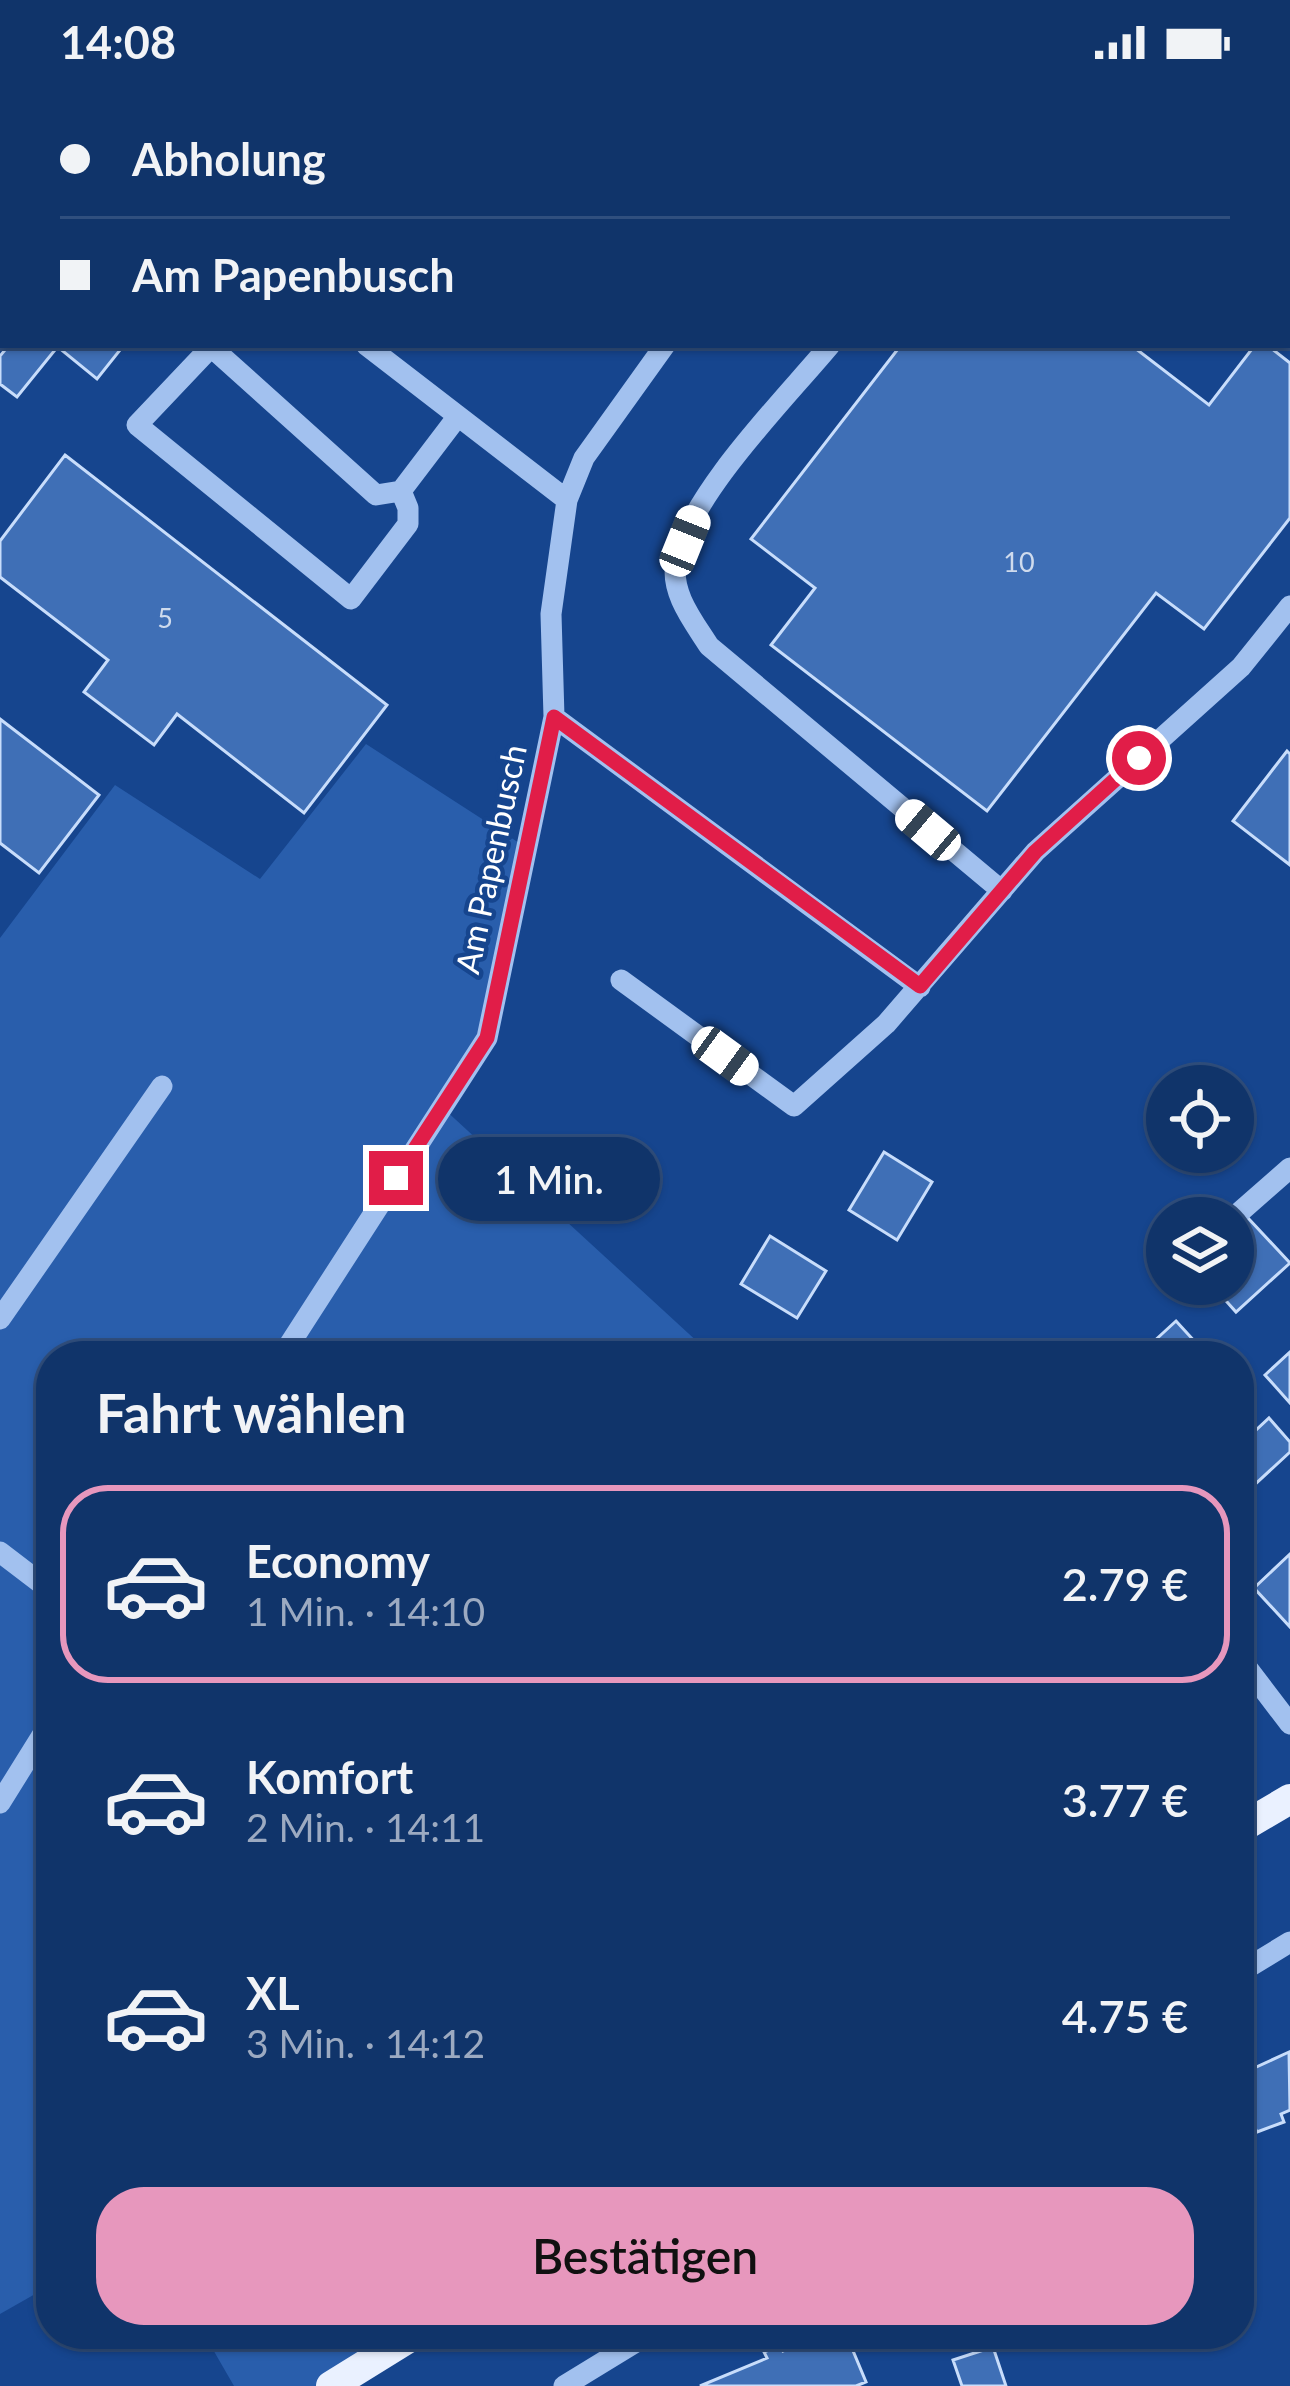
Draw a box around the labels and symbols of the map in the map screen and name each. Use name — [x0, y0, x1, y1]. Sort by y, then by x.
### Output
car — [655, 501, 715, 581]
house number: 10 — [1003, 545, 1035, 578]
house number: 5 — [157, 601, 173, 634]
route start — [1112, 731, 1166, 785]
street label: Am Papenbusch — [446, 741, 534, 977]
car — [889, 793, 967, 867]
car — [685, 1020, 765, 1092]
callout: 1 Min. — [438, 1136, 660, 1220]
route end — [369, 1151, 423, 1205]

